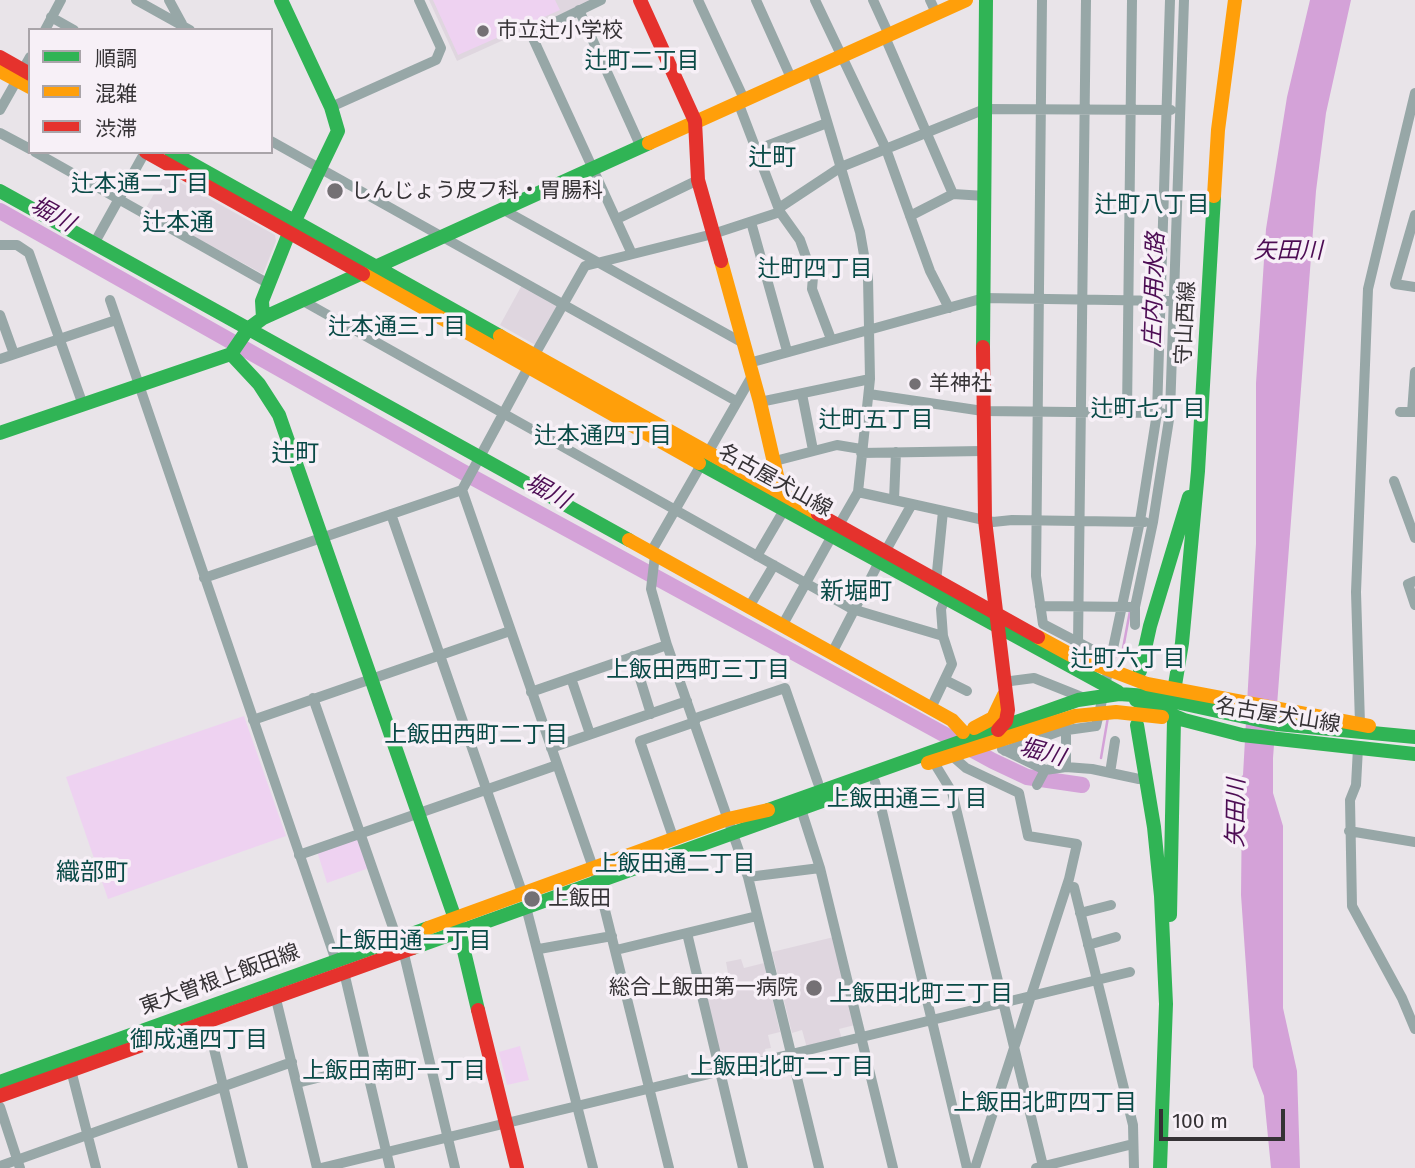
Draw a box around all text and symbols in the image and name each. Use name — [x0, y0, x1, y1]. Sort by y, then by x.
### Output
place label: 市立辻小学校 — [497, 18, 623, 44]
marker: 市立辻小学校 — [475, 23, 491, 39]
legend — [28, 28, 273, 154]
text: 順調 — [95, 46, 137, 72]
district label: 辻町二丁目 — [585, 48, 699, 76]
text: 混雑 — [95, 81, 137, 107]
text: 渋滞 — [95, 116, 137, 142]
district label: 辻町 — [748, 144, 796, 172]
district label: 辻本通二丁目 — [71, 171, 209, 199]
place label: しんじょう皮フ科・胃腸科 — [351, 178, 603, 204]
marker: しんじょう皮フ科・胃腸科 — [325, 181, 345, 201]
water label: 堀川 — [25, 192, 79, 238]
district label: 辻町八丁目 — [1095, 192, 1209, 220]
district label: 辻本通 — [142, 209, 214, 237]
water label: 庄内用水路 — [1139, 232, 1171, 348]
water label: 矢田川 — [1254, 238, 1322, 266]
district label: 辻町四丁目 — [758, 256, 872, 284]
street label: 守山西線 — [1171, 280, 1201, 366]
district label: 辻本通三丁目 — [328, 314, 466, 342]
place label: 羊神社 — [929, 371, 992, 397]
marker: 羊神社 — [907, 376, 923, 392]
district label: 辻町七丁目 — [1091, 396, 1205, 424]
district label: 辻町五丁目 — [819, 407, 933, 435]
district label: 辻本通四丁目 — [534, 423, 672, 451]
street label: 名古屋犬山線 — [714, 439, 836, 523]
district label: 辻町 — [271, 440, 319, 468]
water label: 堀川 — [520, 469, 574, 515]
district label: 新堀町 — [820, 578, 892, 606]
district label: 辻町六丁目 — [1071, 646, 1185, 674]
district label: 上飯田西町三丁目 — [606, 657, 790, 685]
street label: 名古屋犬山線 — [1214, 694, 1342, 738]
district label: 上飯田西町二丁目 — [384, 722, 568, 750]
water label: 堀川 — [1016, 734, 1068, 772]
water label: 矢田川 — [1223, 778, 1251, 848]
district label: 上飯田通三丁目 — [827, 786, 987, 814]
district label: 上飯田通二丁目 — [595, 851, 755, 879]
district label: 織部町 — [56, 859, 128, 887]
place label: 上飯田 — [548, 886, 611, 912]
marker: 上飯田 — [522, 889, 542, 909]
district label: 上飯田通一丁目 — [331, 928, 491, 956]
street label: 東大曽根上飯田線 — [137, 939, 303, 1021]
place label: 総合上飯田第一病院 — [609, 975, 798, 1001]
marker: 総合上飯田第一病院 — [804, 978, 824, 998]
district label: 上飯田北町三丁目 — [829, 981, 1013, 1009]
district label: 御成通四丁目 — [130, 1027, 268, 1055]
district label: 上飯田北町二丁目 — [690, 1054, 874, 1082]
district label: 上飯田南町一丁目 — [302, 1058, 486, 1086]
district label: 上飯田北町四丁目 — [953, 1090, 1137, 1118]
scale bar — [1163, 1094, 1289, 1138]
text: 100 m — [1172, 1108, 1228, 1134]

